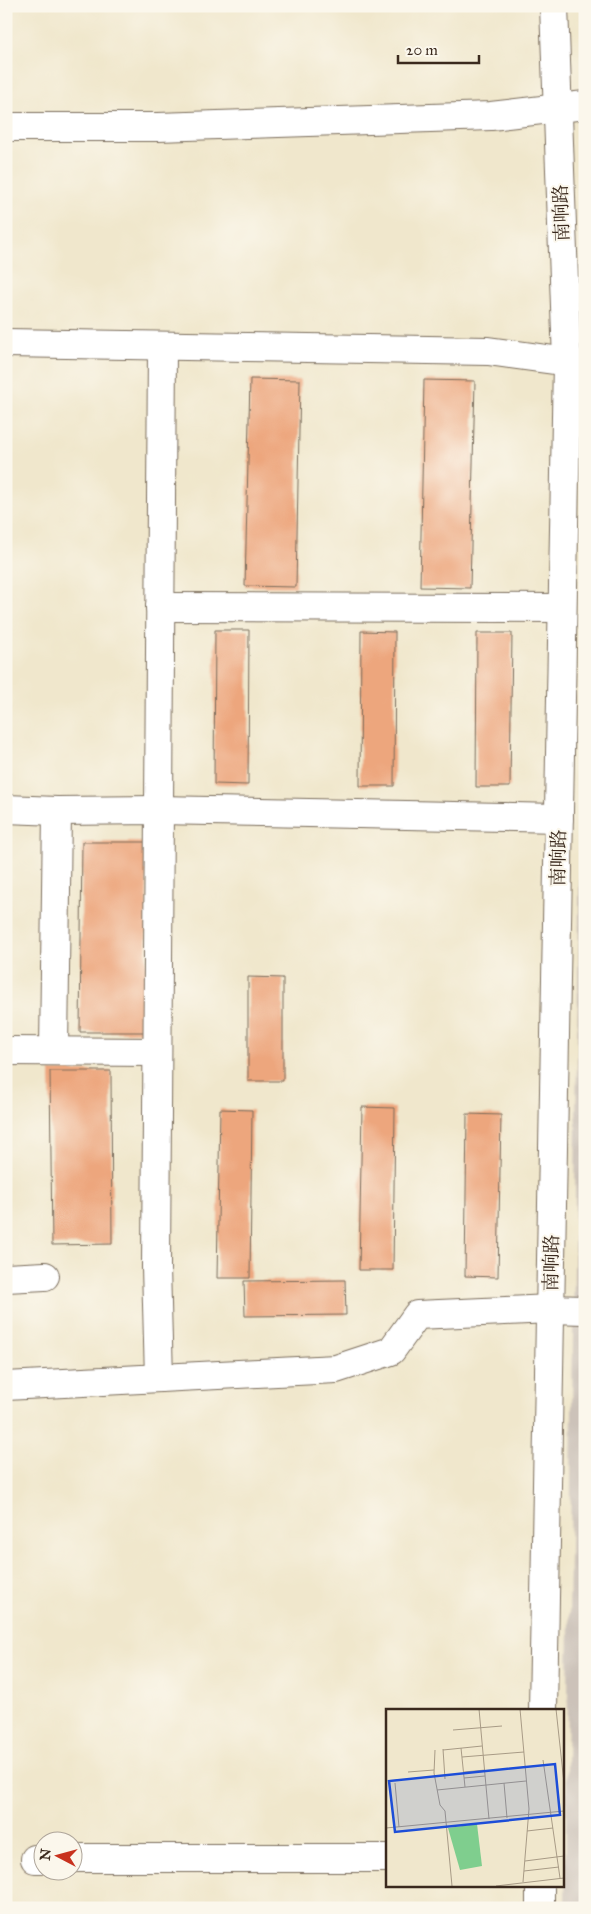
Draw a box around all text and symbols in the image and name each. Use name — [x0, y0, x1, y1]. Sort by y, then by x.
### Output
scale bar — [398, 32, 480, 64]
text: 20 m — [406, 41, 438, 59]
street label: 南响路 — [549, 184, 573, 242]
street label: 南响路 — [546, 829, 570, 887]
street label: 南响路 — [539, 1234, 563, 1292]
inset map — [386, 1709, 564, 1886]
north arrow — [32, 1832, 82, 1882]
text: N — [36, 1848, 55, 1861]

